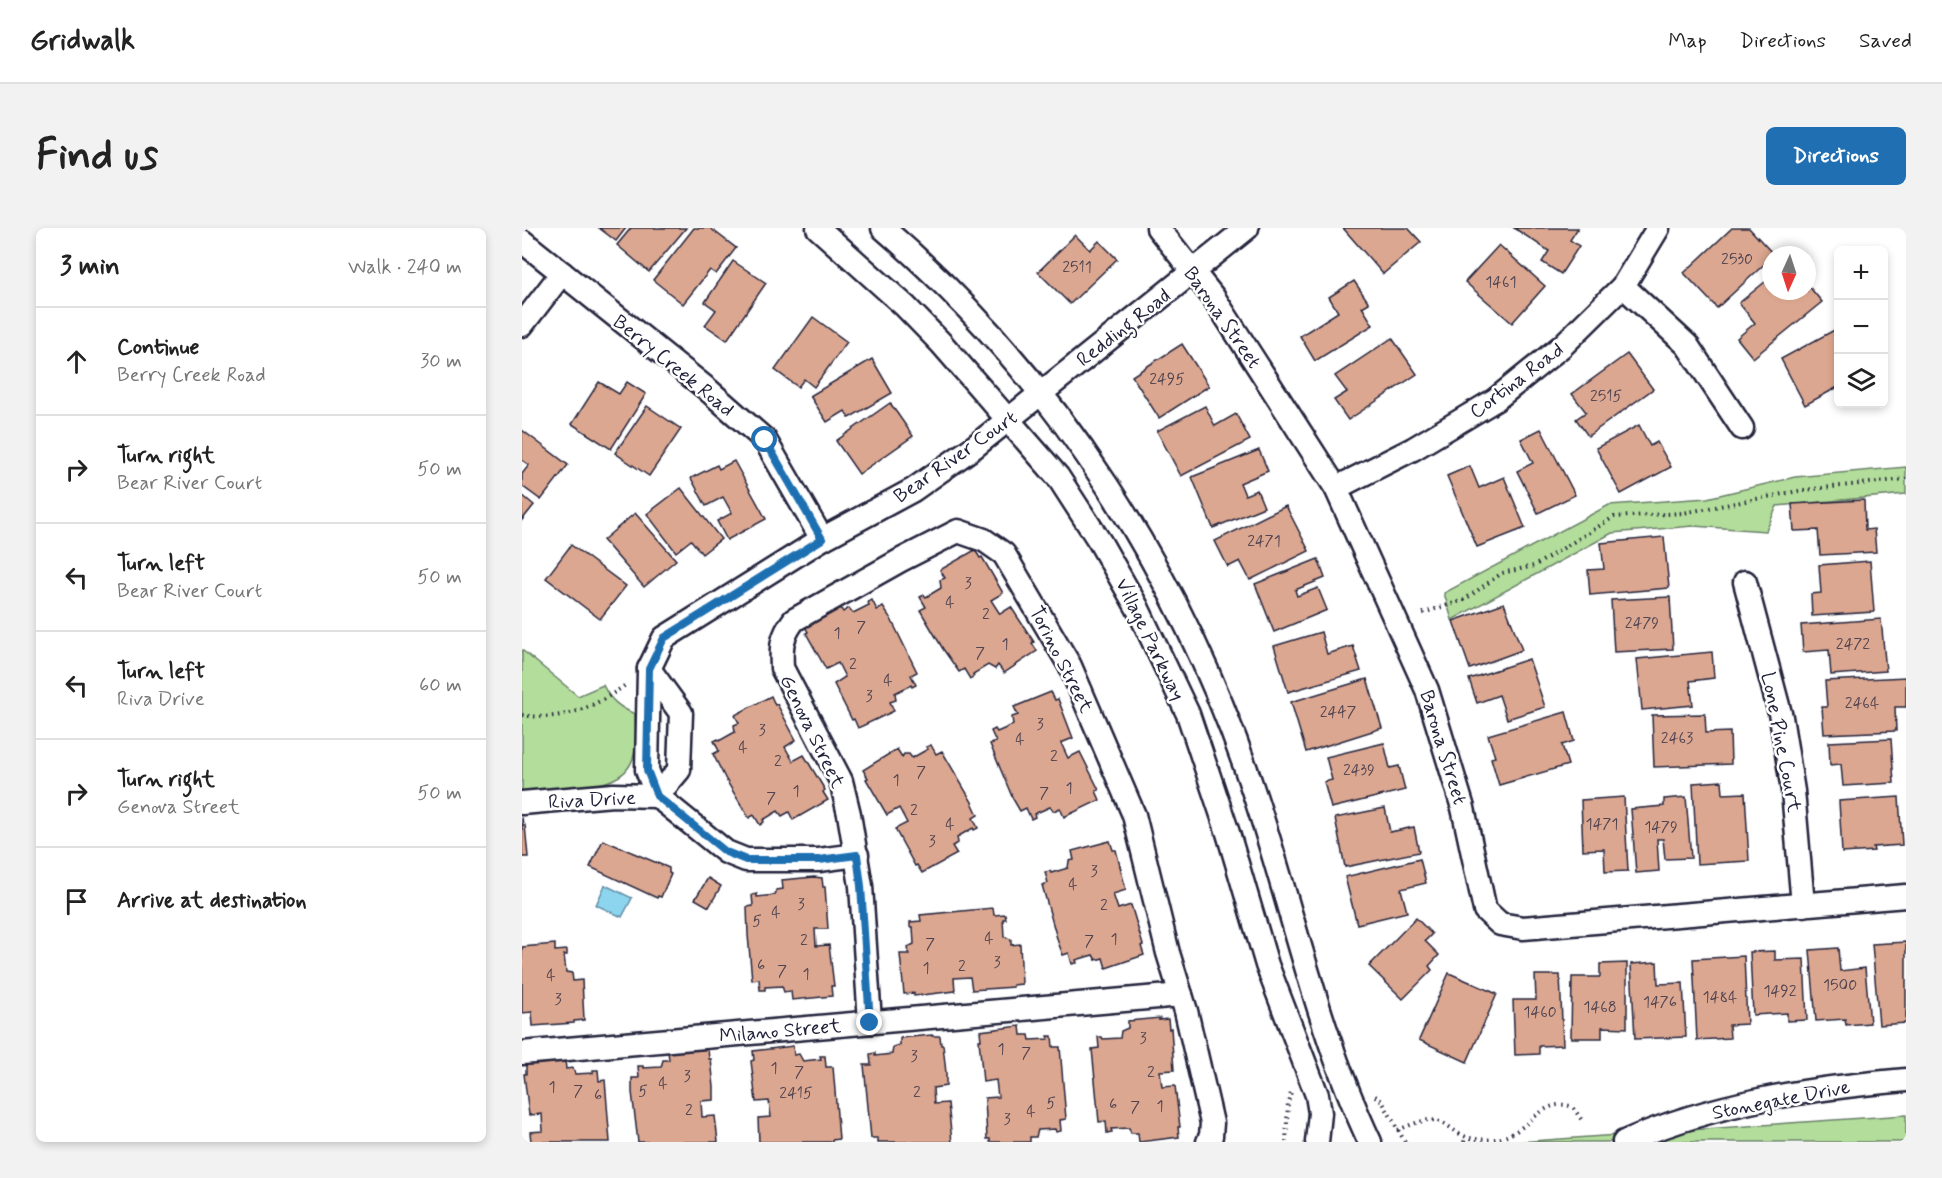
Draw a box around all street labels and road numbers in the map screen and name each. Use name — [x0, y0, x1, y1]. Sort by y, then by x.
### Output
street label: Barona Street — [1177, 262, 1267, 374]
street label: Redding Road — [1071, 283, 1178, 375]
street label: Berry Creek Road — [607, 309, 739, 423]
street label: Cortina Road — [1464, 337, 1570, 426]
street label: Bear River Court — [889, 405, 1023, 510]
street label: Village Parkway — [1108, 574, 1191, 705]
street label: Torino Street — [1022, 602, 1099, 718]
street label: Lone Pine Court — [1754, 670, 1807, 815]
street label: Genova Street — [773, 671, 851, 793]
street label: Barona Street — [1412, 687, 1473, 808]
street label: Riva Drive — [548, 785, 637, 816]
street label: Milano Street — [718, 1013, 842, 1050]
street label: Stonegate Drive — [1710, 1074, 1853, 1127]

